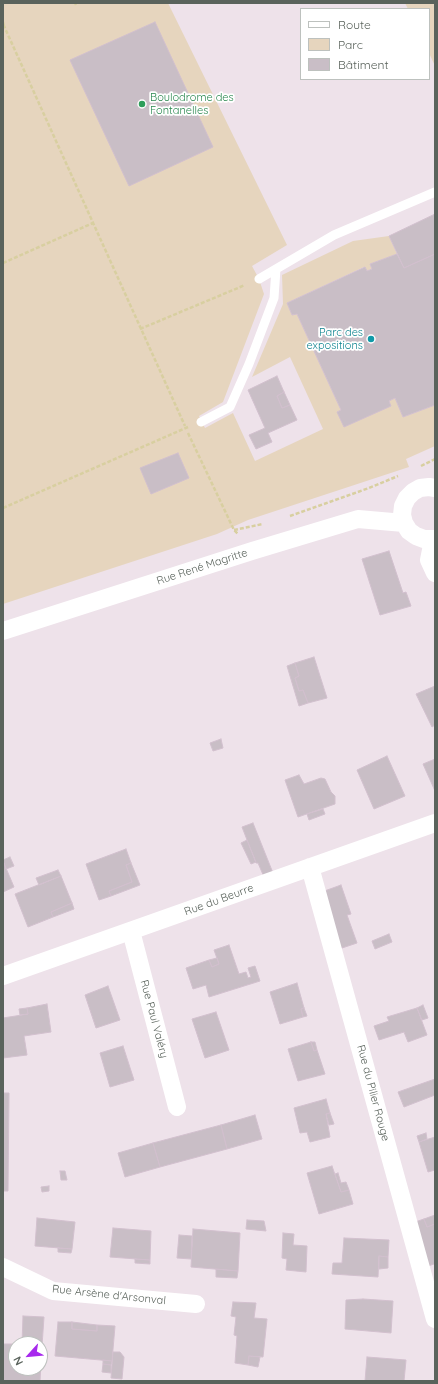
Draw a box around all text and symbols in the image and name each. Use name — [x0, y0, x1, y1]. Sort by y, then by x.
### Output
legend — [300, 8, 430, 80]
text: Route — [338, 17, 371, 32]
text: Parc — [338, 37, 363, 52]
text: Bâtiment — [338, 57, 388, 72]
place label: Boulodrome des Fontanelles — [150, 91, 234, 117]
marker: Boulodrome des Fontanelles — [137, 99, 147, 109]
place label: Parc des expositions — [306, 326, 363, 352]
marker: Parc des expositions — [366, 334, 376, 344]
street label: Rue René Magritte — [155, 546, 249, 588]
street label: Rue du Beurre — [182, 881, 256, 919]
street label: Rue Paul Valéry — [137, 978, 171, 1060]
street label: Rue du Pilier Rouge — [354, 1043, 392, 1143]
street label: Rue Arsène d'Arsonval — [51, 1282, 167, 1308]
north arrow — [8, 1336, 48, 1376]
text: N — [10, 1354, 26, 1368]

